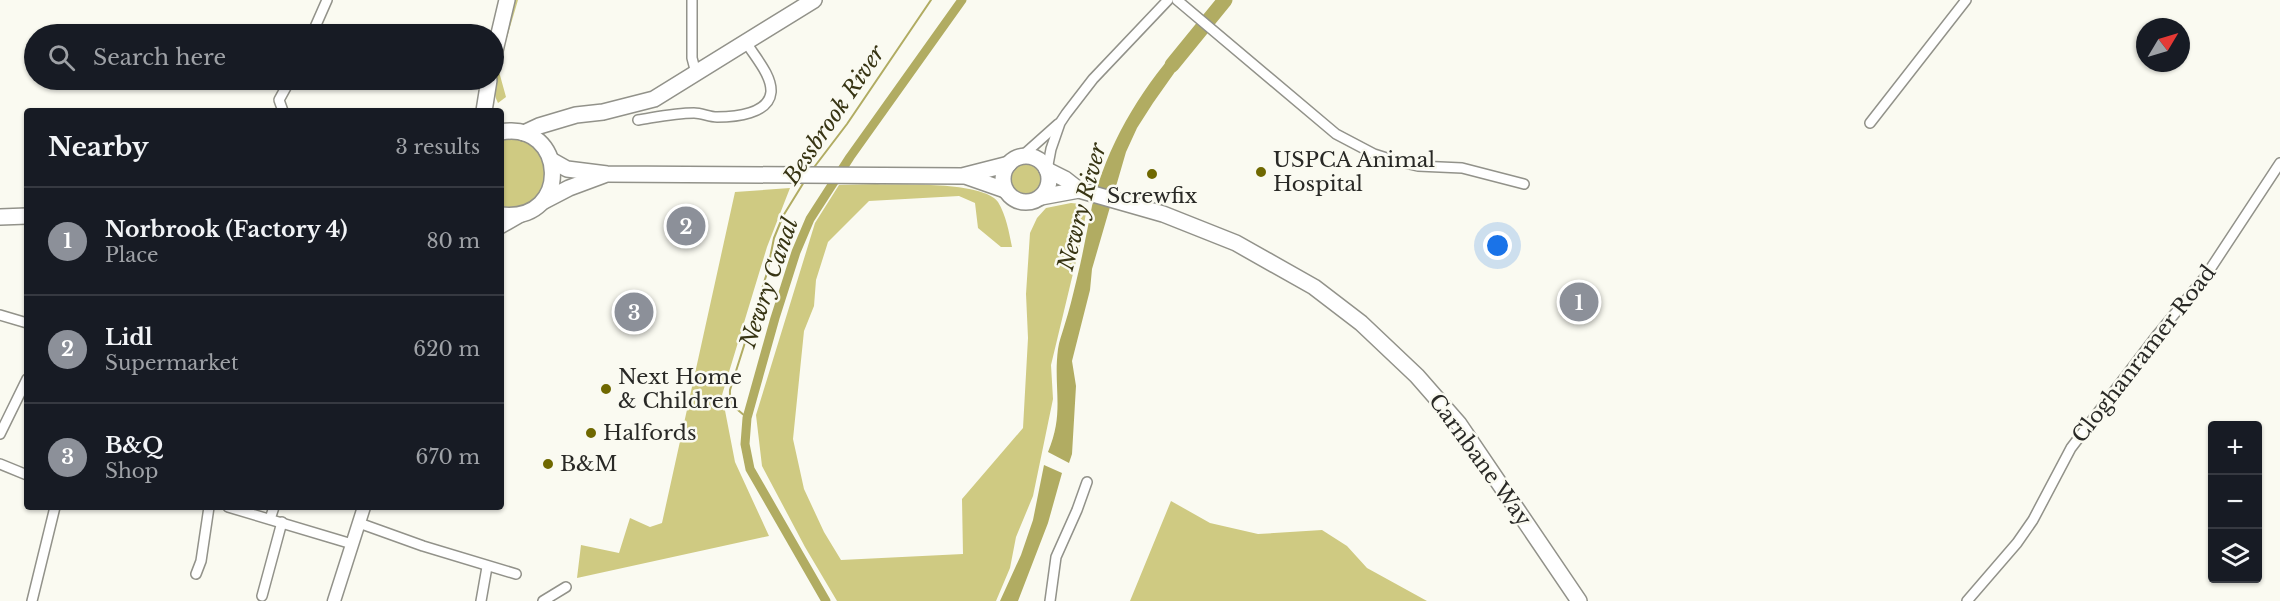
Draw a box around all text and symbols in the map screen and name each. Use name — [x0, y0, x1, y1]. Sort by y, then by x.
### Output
north arrow — [2136, 18, 2190, 72]
search box — [24, 24, 504, 90]
water label: Bessbrook River — [777, 40, 891, 190]
icon: search — [45, 41, 78, 74]
text: Search here — [93, 44, 226, 71]
text: Nearby — [48, 131, 149, 163]
text: 3 results — [396, 135, 480, 159]
water label: Newry River — [1052, 140, 1112, 275]
place label: USPCA Animal Hospital — [1273, 147, 1435, 197]
marker: USPCA Animal Hospital — [1254, 165, 1268, 179]
marker: Screwfix — [1145, 167, 1159, 181]
place label: Screwfix — [1107, 183, 1198, 209]
pin: 2 — [666, 204, 706, 248]
water label: Newry Canal — [734, 214, 804, 352]
text: Norbrook (Factory 4) — [105, 216, 348, 243]
text: 1 — [63, 229, 72, 253]
text: 80 m — [426, 229, 480, 253]
your location — [1483, 231, 1512, 260]
text: Place — [105, 243, 159, 267]
street label: Cloghanramer Road — [2067, 260, 2221, 448]
pin: 1 — [1560, 280, 1598, 324]
pin: 3 — [614, 290, 654, 334]
text: Lidl — [105, 324, 153, 351]
text: 2 — [61, 337, 74, 361]
text: 620 m — [413, 337, 480, 361]
text: Supermarket — [105, 351, 239, 375]
place label: Next Home & Children — [618, 364, 742, 414]
marker: Next Home & Children — [599, 382, 613, 396]
street label: Carnbane Way — [1423, 389, 1537, 532]
place label: Halfords — [603, 420, 697, 446]
map controls — [2208, 421, 2262, 583]
button: + — [2208, 421, 2262, 475]
marker: Halfords — [584, 426, 598, 440]
text: B&Q — [105, 432, 163, 459]
text: 3 — [61, 445, 74, 469]
text: 670 m — [416, 445, 480, 469]
place label: B&M — [560, 451, 617, 477]
marker: B&M — [541, 457, 555, 471]
text: Shop — [105, 459, 158, 483]
button: − — [2208, 475, 2262, 529]
button: layers — [2208, 529, 2262, 583]

